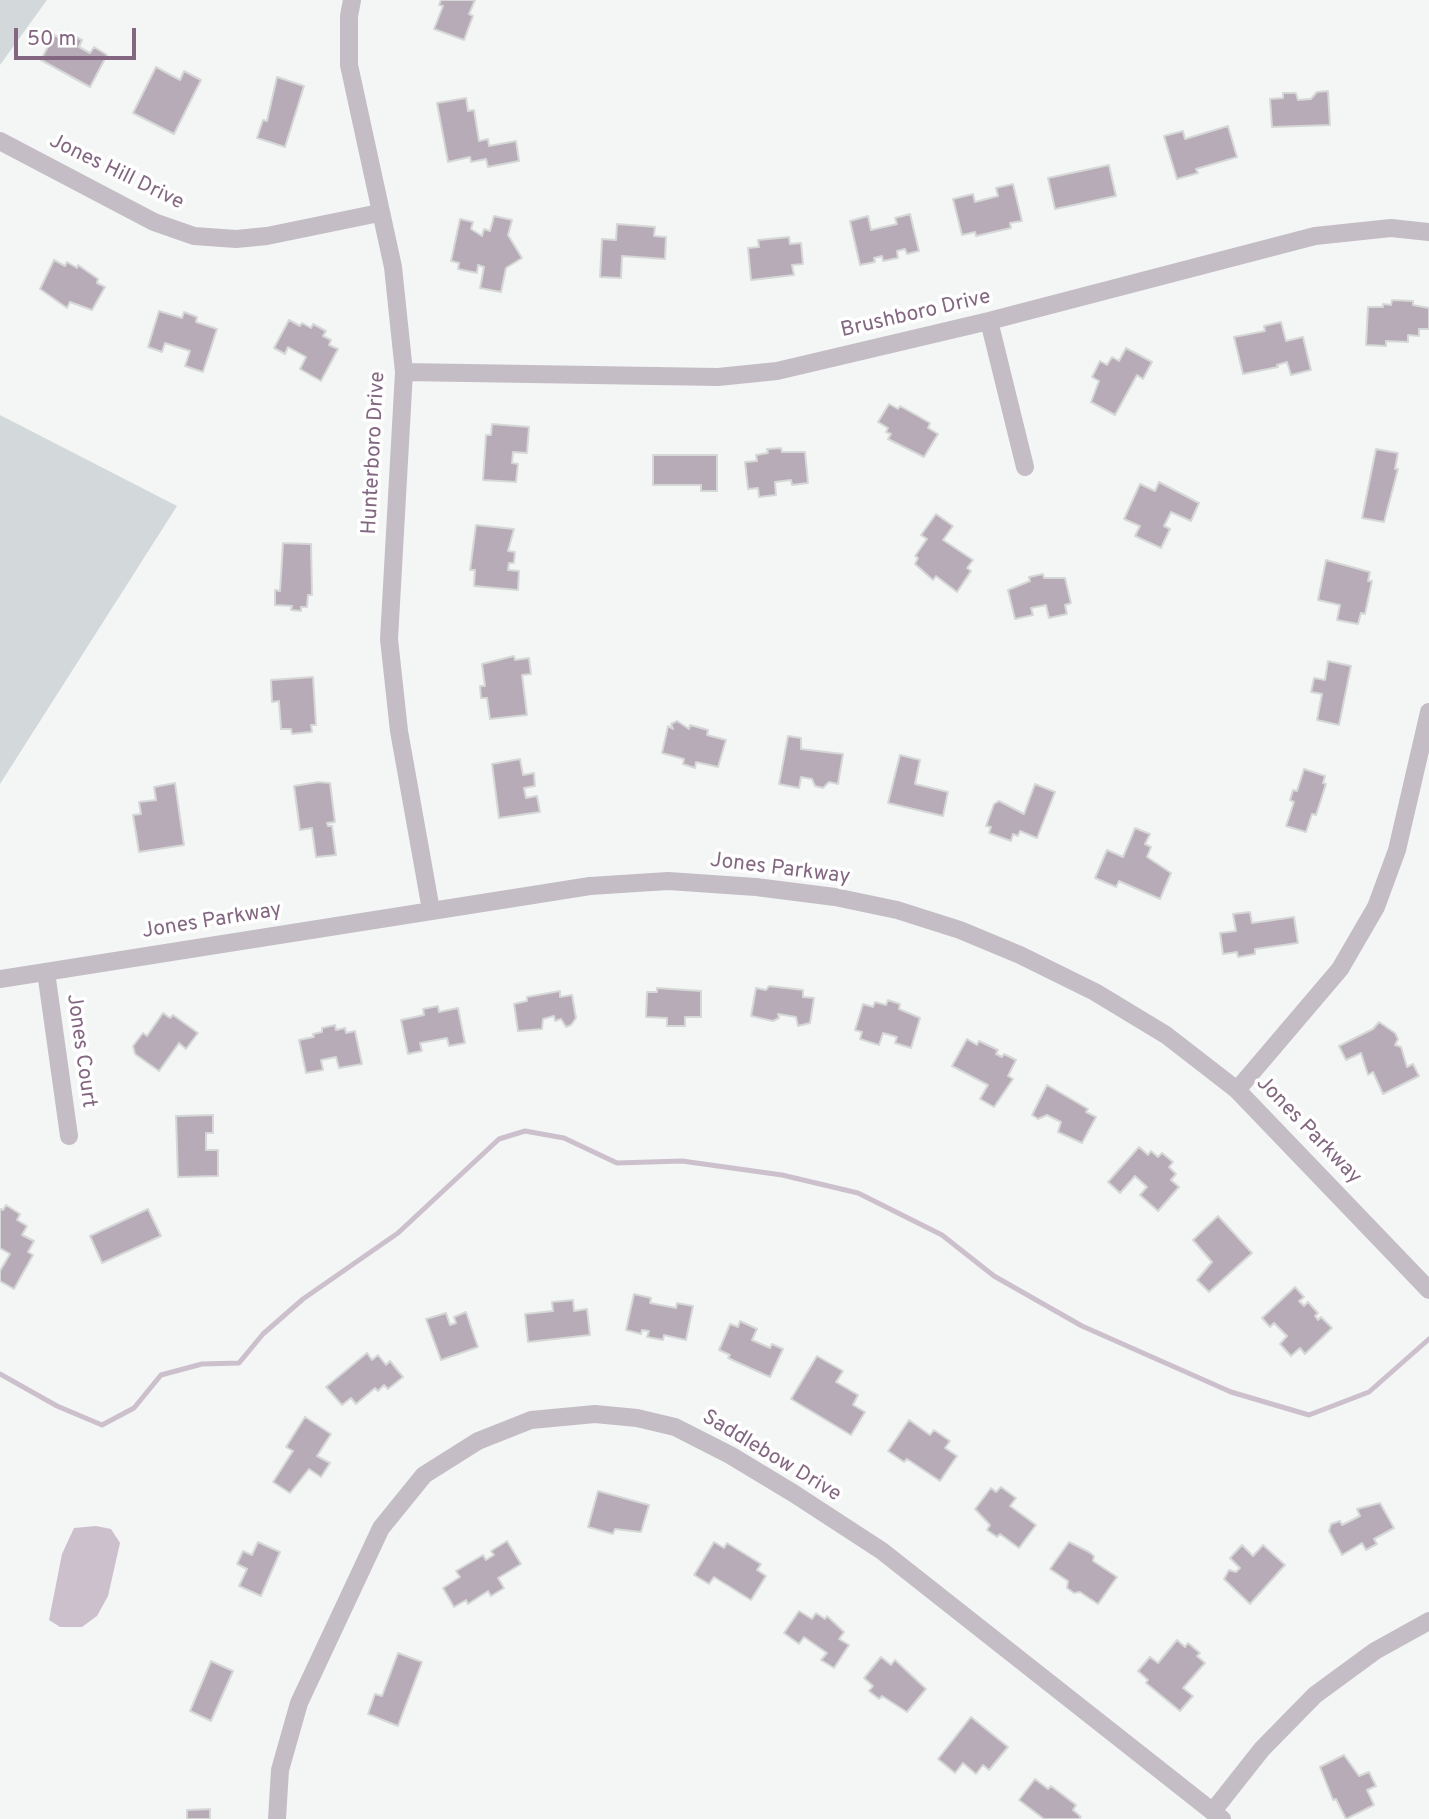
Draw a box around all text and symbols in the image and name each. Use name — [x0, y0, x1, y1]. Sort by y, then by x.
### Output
scale bar — [18, 14, 140, 58]
text: 50 m — [27, 26, 76, 53]
street label: Jones Hill Drive — [45, 129, 187, 217]
street label: Brushboro Drive — [839, 286, 993, 344]
street label: Hunterboro Drive — [358, 371, 392, 535]
street label: Jones Parkway — [708, 849, 852, 891]
street label: Jones Parkway — [140, 899, 284, 945]
street label: Jones Court — [60, 992, 100, 1110]
street label: Jones Parkway — [1250, 1072, 1366, 1190]
street label: Saddlebow Drive — [697, 1406, 845, 1508]

